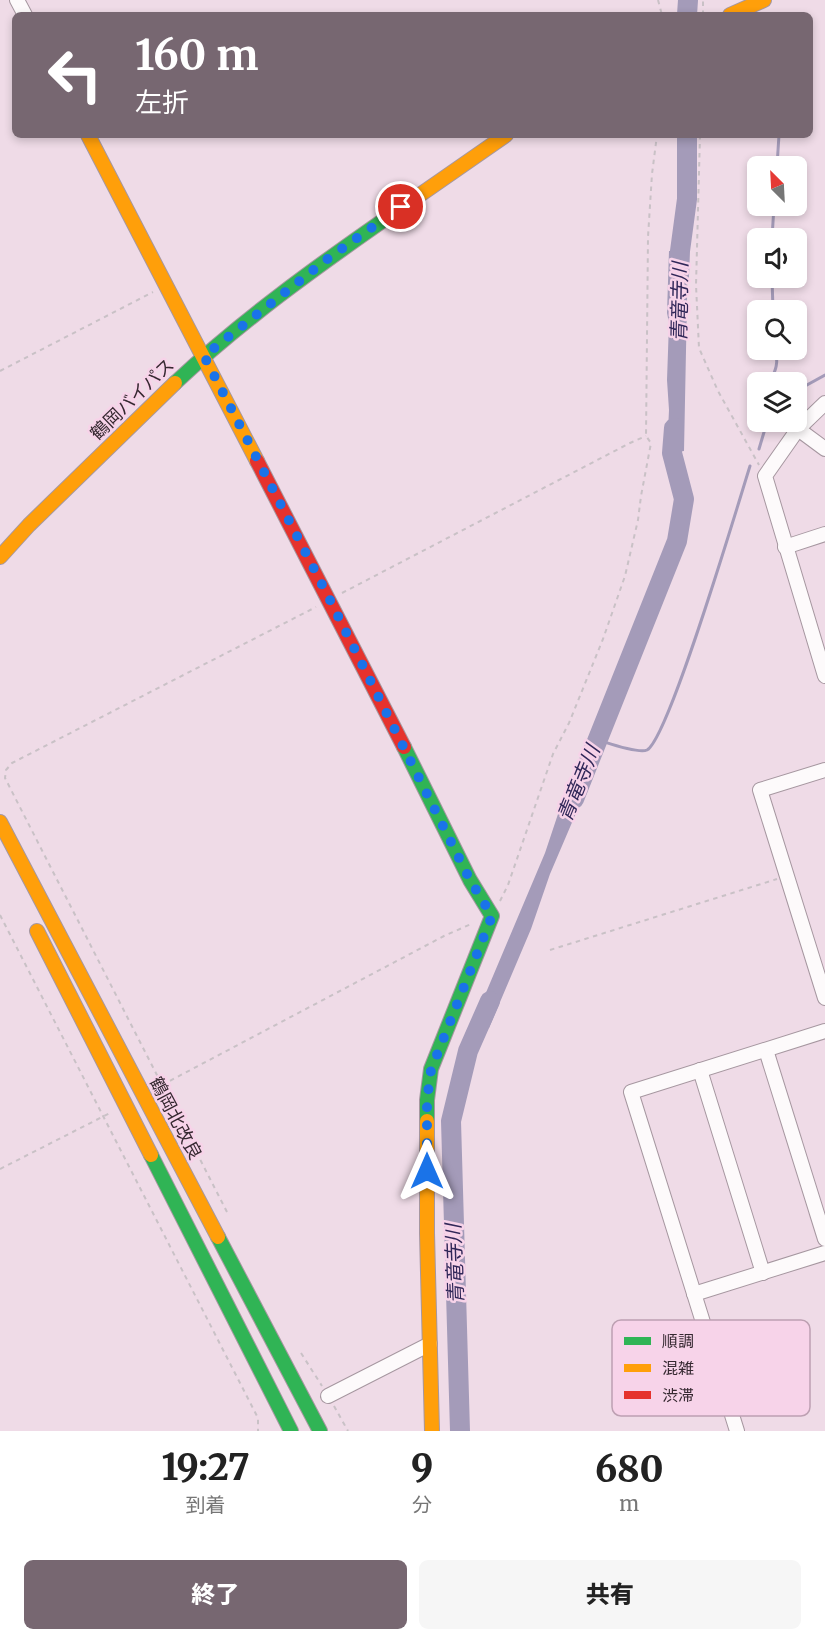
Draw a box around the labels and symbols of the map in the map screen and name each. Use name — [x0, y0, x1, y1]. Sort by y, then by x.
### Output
north arrow — [747, 156, 807, 216]
pin — [375, 181, 426, 232]
water label: 青竜寺川 — [666, 260, 692, 342]
street label: 鶴岡バイパス — [85, 353, 179, 445]
water label: 青竜寺川 — [551, 739, 605, 825]
street label: 鶴岡北改良 — [145, 1073, 207, 1163]
position arrow — [395, 1139, 459, 1203]
water label: 青竜寺川 — [440, 1222, 468, 1304]
legend — [612, 1320, 810, 1416]
text: 順調 — [662, 1331, 694, 1351]
text: 混雑 — [662, 1358, 694, 1378]
text: 渋滞 — [662, 1385, 694, 1405]

